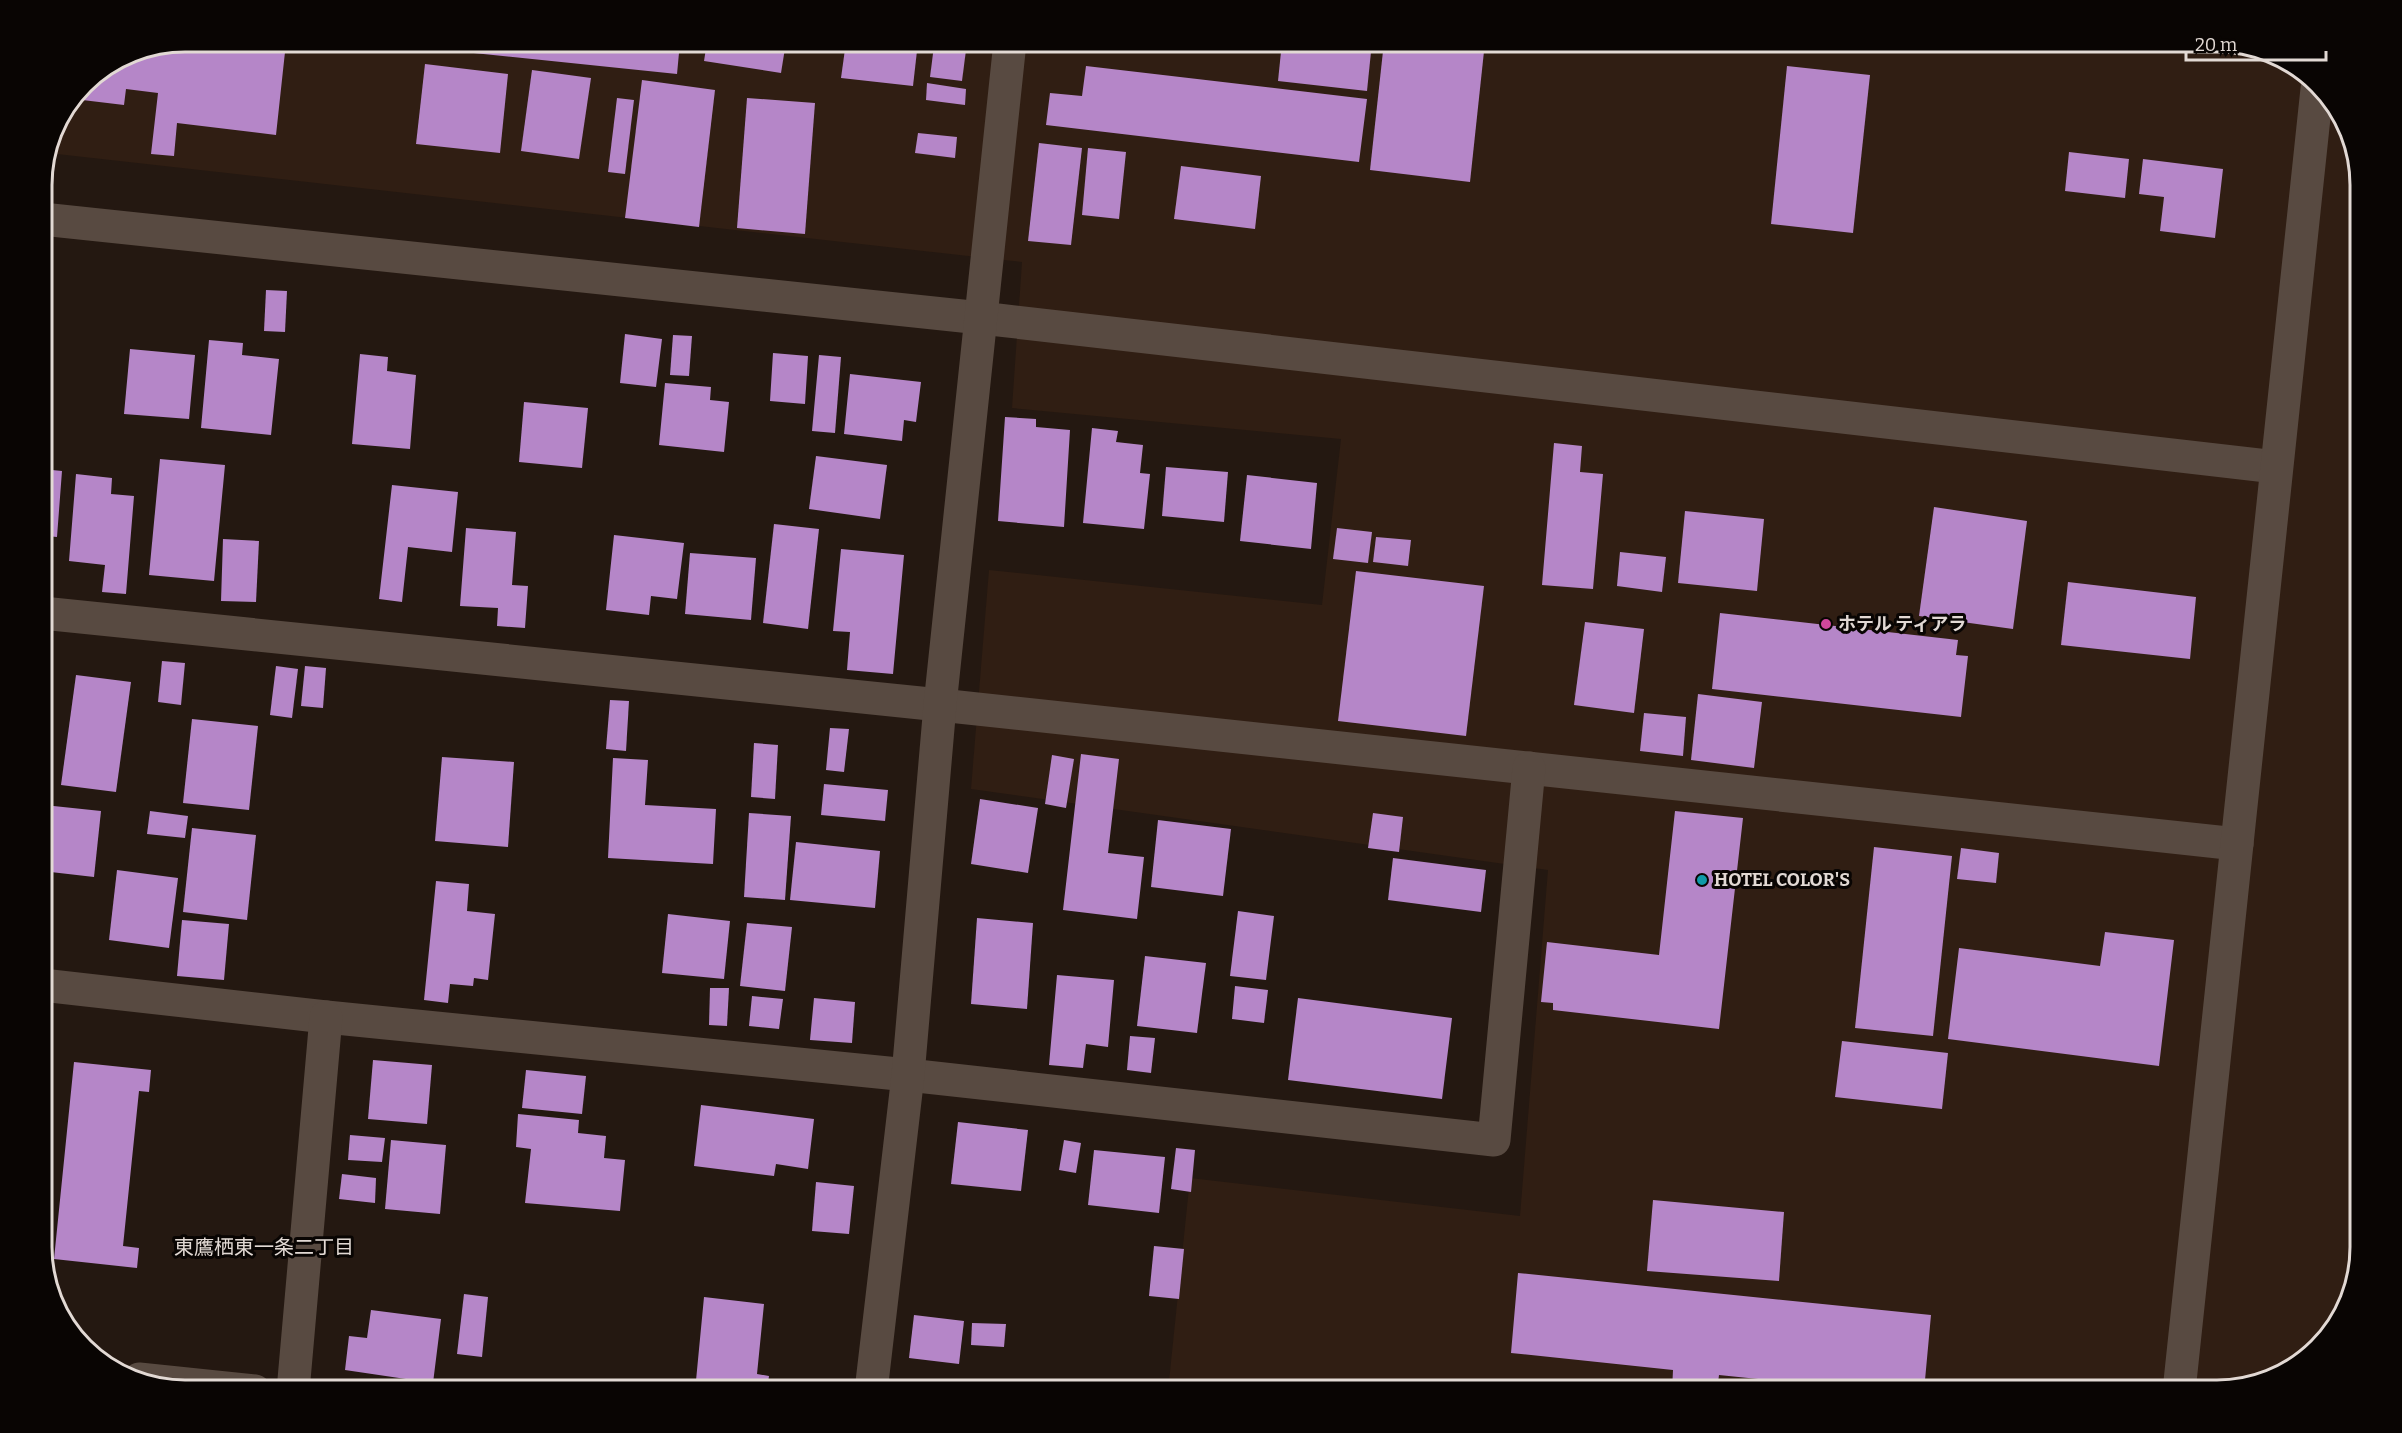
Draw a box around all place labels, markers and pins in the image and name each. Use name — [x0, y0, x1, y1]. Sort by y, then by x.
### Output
place label: ホテル ティアラ — [1838, 613, 1966, 635]
marker: ホテル ティアラ — [1819, 617, 1833, 631]
place label: HOTEL COLOR'S — [1714, 869, 1850, 891]
marker: HOTEL COLOR'S — [1695, 873, 1709, 887]

